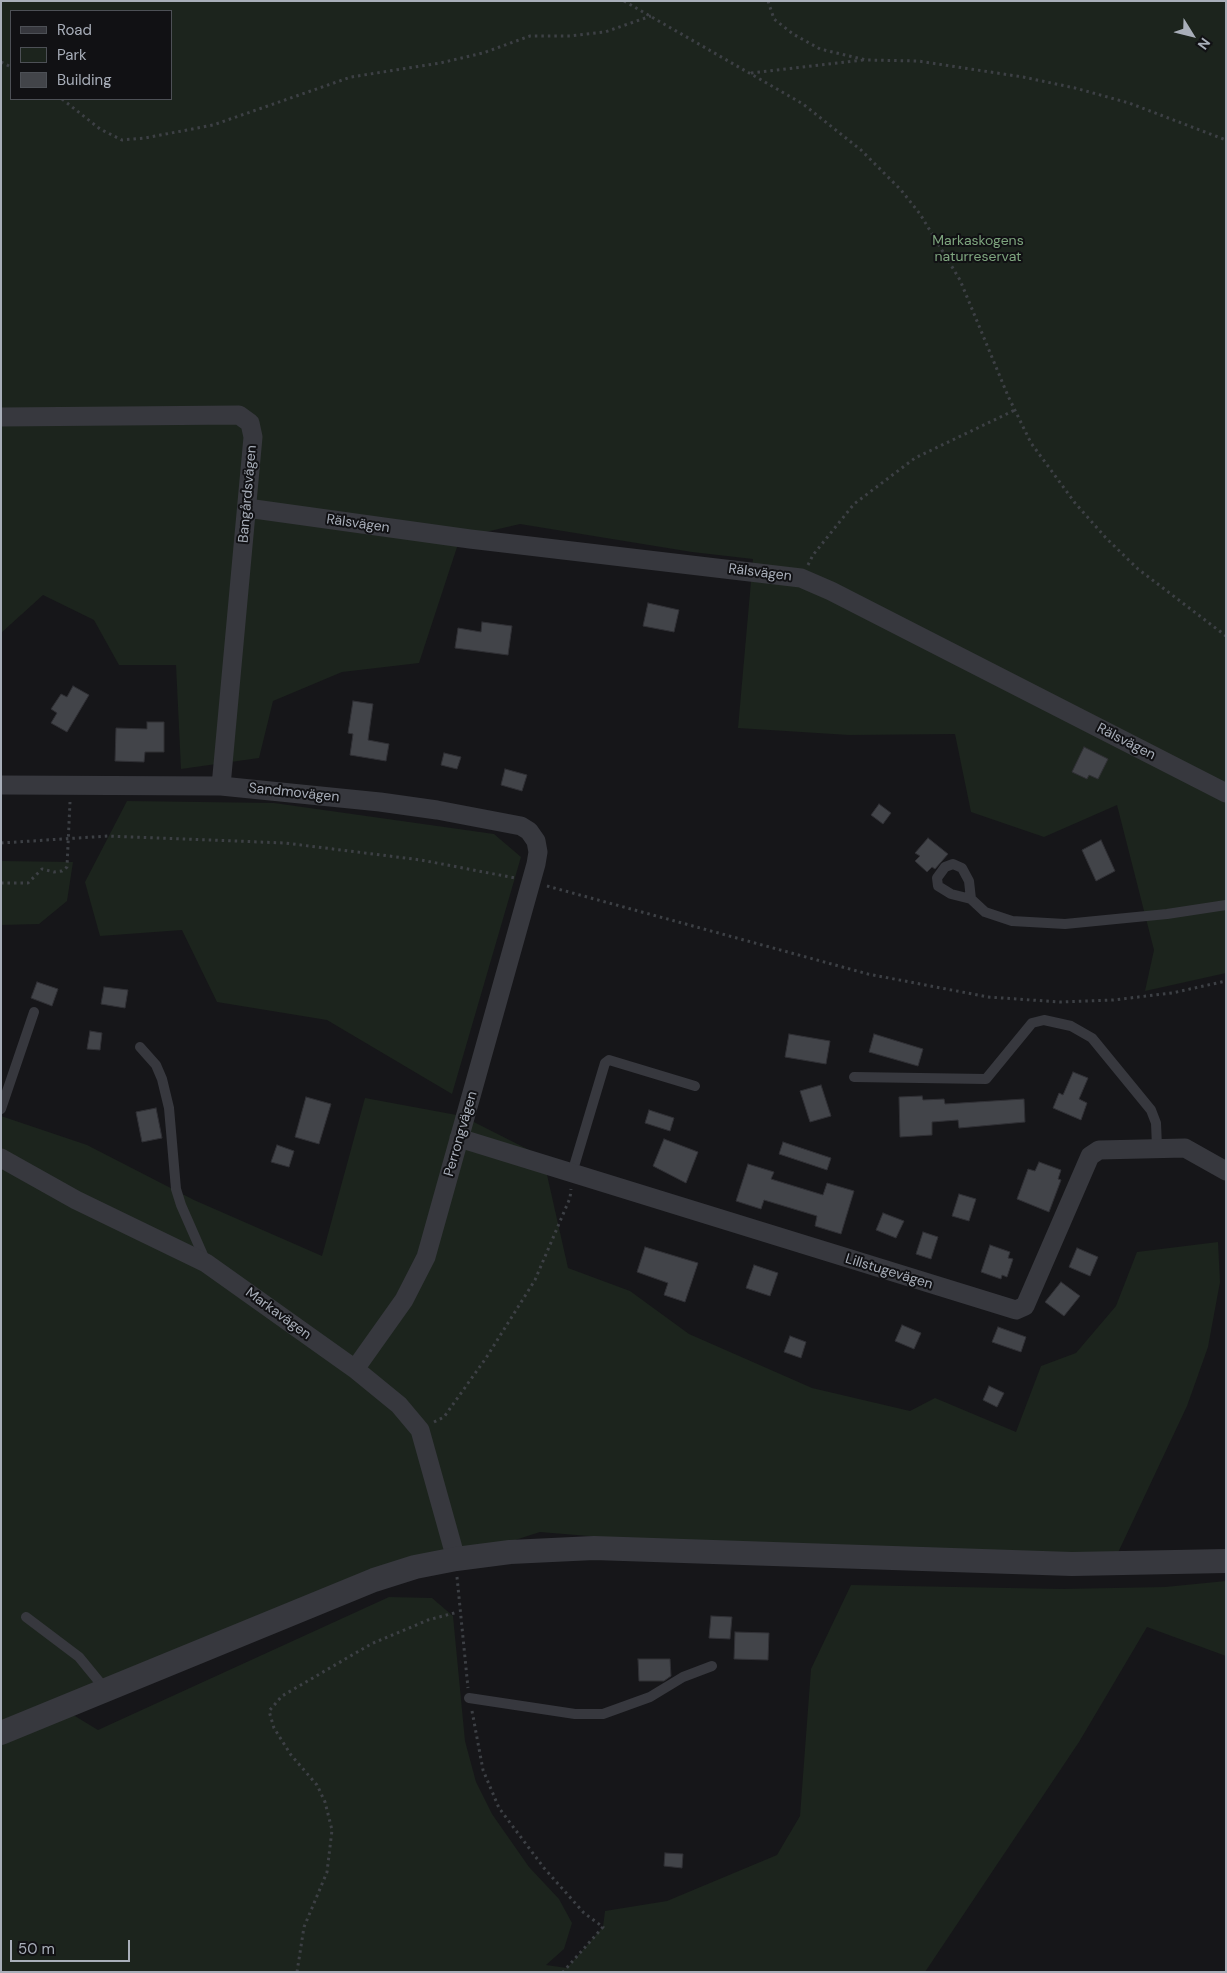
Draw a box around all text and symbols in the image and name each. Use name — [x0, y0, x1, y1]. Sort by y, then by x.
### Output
legend — [10, 10, 172, 100]
north arrow — [1167, 10, 1217, 60]
text: Road — [57, 20, 92, 40]
text: N — [1194, 34, 1214, 53]
text: Park — [57, 45, 87, 65]
text: Building — [57, 70, 112, 90]
park label: Markaskogens naturreservat — [932, 233, 1024, 266]
street label: Bangårdsvägen — [235, 444, 261, 544]
street label: Rälsvägen — [325, 511, 391, 537]
street label: Rälsvägen — [727, 561, 793, 585]
street label: Rälsvägen — [1094, 720, 1158, 764]
street label: Sandmovägen — [248, 780, 340, 806]
street label: Perrongvägen — [441, 1089, 481, 1179]
street label: Lillstugevägen — [843, 1251, 935, 1293]
street label: Markavägen — [242, 1285, 314, 1343]
scale bar — [12, 1930, 132, 1962]
text: 50 m — [18, 1939, 55, 1959]

